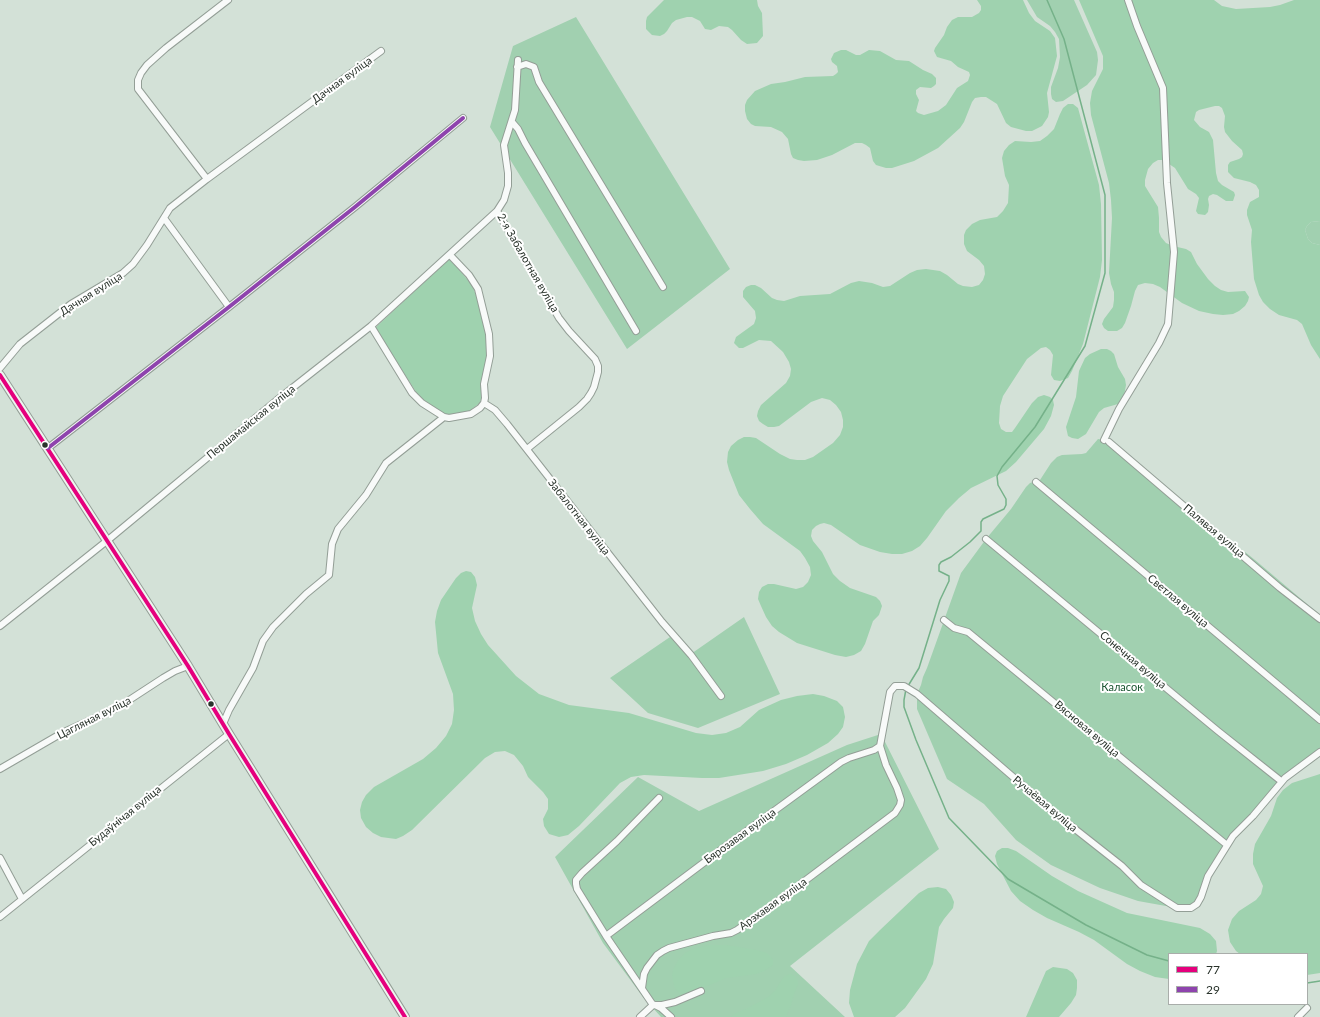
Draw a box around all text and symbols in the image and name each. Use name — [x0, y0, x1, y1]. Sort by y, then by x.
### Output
street label: Дачная вуліца — [309, 54, 375, 106]
street label: 2-я Забалотная вуліца — [494, 211, 562, 315]
street label: Дачная вуліца — [57, 270, 125, 318]
street label: Першамайская вуліца — [204, 382, 298, 462]
unlabelled marker — [40, 440, 50, 450]
street label: Забалотная вуліца — [545, 476, 613, 558]
street label: Палявая вуліца — [1181, 501, 1247, 561]
street label: Светлая вуліца — [1145, 572, 1211, 630]
street label: Сонечная вуліца — [1097, 628, 1169, 692]
park label: Каласок — [1101, 680, 1143, 694]
street label: Цагляная вуліца — [55, 694, 133, 742]
street label: Вясновая вуліца — [1052, 698, 1122, 760]
unlabelled marker — [206, 699, 216, 709]
street label: Ручаёвая вуліца — [1010, 773, 1080, 835]
street label: Будаўнічая вуліца — [86, 783, 164, 849]
street label: Бярозавая вуліца — [701, 805, 779, 867]
street label: Арэхавая вуліца — [737, 875, 809, 933]
legend — [1168, 953, 1308, 1005]
text: 77 — [1206, 962, 1220, 977]
text: 29 — [1206, 982, 1220, 997]

